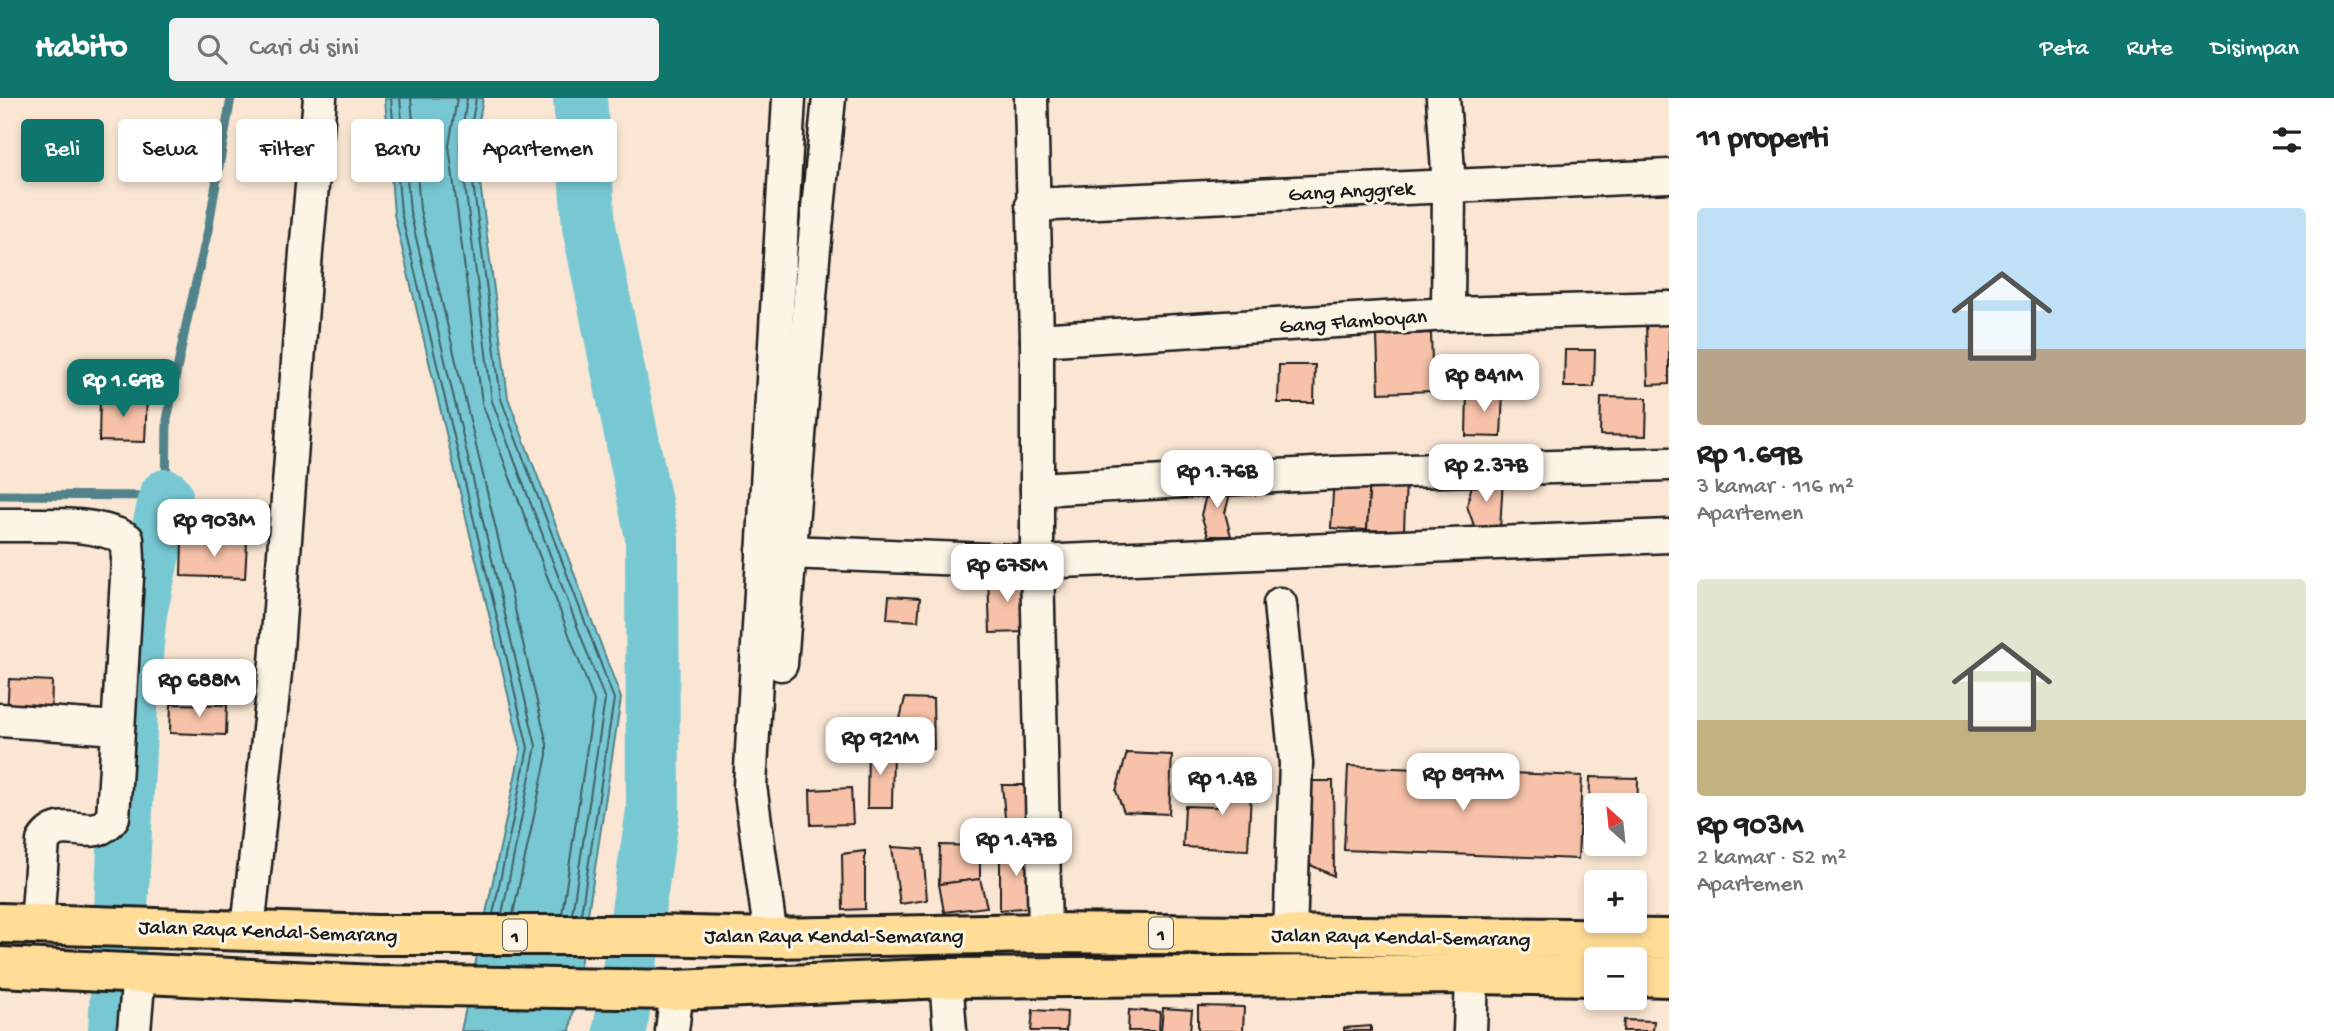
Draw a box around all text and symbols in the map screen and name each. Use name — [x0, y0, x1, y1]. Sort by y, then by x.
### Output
search box — [169, 18, 659, 81]
text: Habito — [35, 30, 127, 68]
icon: search — [193, 30, 231, 68]
text: Cari di sini — [249, 34, 359, 65]
text: Peta — [2040, 35, 2089, 64]
text: Rute — [2127, 35, 2173, 64]
text: Disimpan — [2211, 35, 2299, 64]
chip: Beli — [21, 119, 104, 182]
chip: Sewa — [118, 119, 222, 182]
chip: Filter — [236, 119, 337, 182]
chip: Baru — [351, 119, 444, 182]
chip: Apartemen — [458, 119, 617, 182]
icon: filters — [2268, 121, 2306, 159]
text: 11 properti — [1697, 123, 1829, 158]
street label: Gang Anggrek — [1288, 178, 1417, 209]
icon: home — [1939, 253, 2065, 379]
street label: Gang Flamboyan — [1279, 306, 1428, 341]
pin: Rp 841M — [1419, 354, 1549, 414]
pin: Rp 1.69B — [51, 360, 195, 419]
text: Rp 841M — [1445, 363, 1523, 390]
text: Rp 1.69B — [83, 368, 163, 395]
text: Rp 1.69B — [1697, 439, 1802, 474]
pin: Rp 2.37B — [1414, 444, 1558, 504]
pin: Rp 1.76B — [1145, 450, 1289, 510]
text: Rp 2.37B — [1445, 453, 1527, 480]
text: Rp 1.76B — [1177, 459, 1257, 486]
text: 3 kamar · 116 m² — [1697, 474, 1854, 501]
pin: Rp 903M — [149, 500, 279, 559]
text: Apartemen — [1697, 501, 1803, 528]
text: Rp 903M — [173, 508, 255, 535]
pin: Rp 675M — [942, 545, 1072, 604]
text: Rp 675M — [967, 553, 1047, 580]
icon: home — [1939, 624, 2065, 750]
pin: Rp 688M — [134, 660, 264, 719]
text: Rp 688M — [158, 668, 240, 695]
pin: Rp 921M — [815, 718, 945, 777]
text: Rp 921M — [842, 726, 918, 753]
pin: Rp 897M — [1398, 754, 1528, 813]
pin: Rp 1.4B — [1157, 758, 1287, 817]
text: Rp 897M — [1423, 762, 1503, 789]
text: Rp 1.4B — [1188, 766, 1256, 793]
north arrow — [1584, 793, 1647, 856]
map controls — [1584, 793, 1647, 1010]
text: Rp 903M — [1697, 810, 1803, 845]
pin: Rp 1.47B — [944, 818, 1088, 878]
text: Rp 1.47B — [976, 827, 1056, 854]
text: 2 kamar · 52 m² — [1697, 845, 1846, 872]
button: + — [1584, 870, 1647, 933]
text: Apartemen — [1697, 872, 1803, 899]
street label: Jalan Raya Kendal-Semarang — [138, 916, 398, 951]
road number: 1 — [1149, 918, 1173, 948]
road number: 1 — [503, 920, 527, 950]
street label: Jalan Raya Kendal-Semarang — [1271, 925, 1531, 954]
street label: Jalan Raya Kendal-Semarang — [704, 926, 964, 951]
button: − — [1584, 947, 1647, 1010]

